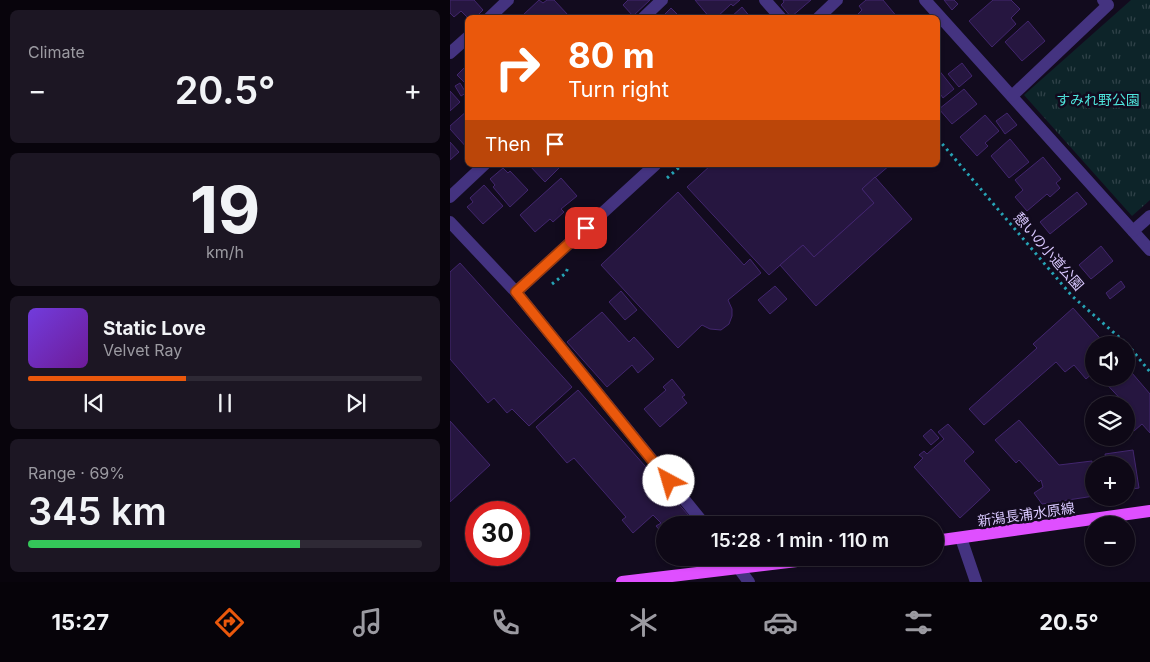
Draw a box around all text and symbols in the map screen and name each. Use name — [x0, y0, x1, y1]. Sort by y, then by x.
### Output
text: 80 m — [568, 34, 655, 76]
icon: right — [485, 35, 550, 100]
text: Climate — [28, 42, 85, 62]
text: 20.5° — [175, 67, 275, 113]
text: − — [28, 73, 47, 107]
text: + — [403, 73, 422, 107]
text: Turn right — [568, 76, 669, 102]
park label: すみれ野公園 — [1056, 91, 1140, 108]
icon: arrive — [541, 130, 569, 158]
text: Then — [485, 133, 531, 156]
text: 19 — [190, 170, 260, 249]
pin — [565, 207, 607, 249]
street label: 憩いの小道公園 — [1010, 208, 1088, 294]
icon: arrive — [572, 214, 600, 242]
text: km/h — [206, 242, 244, 262]
text: Static Love — [103, 317, 206, 340]
map controls — [1085, 336, 1135, 566]
button: sound — [1085, 336, 1135, 386]
text: Velvet Ray — [103, 340, 182, 360]
icon: previous — [80, 389, 108, 417]
icon: pause — [211, 389, 239, 417]
icon: next — [342, 389, 370, 417]
button: layers — [1085, 396, 1135, 446]
position arrow — [642, 454, 694, 506]
button: + — [1085, 456, 1135, 506]
text: Range · 69% — [28, 463, 125, 483]
text: 345 km — [28, 488, 167, 534]
street label: 新潟長浦水原線 — [976, 499, 1076, 529]
speed limit sign: 30 — [465, 501, 530, 566]
button: − — [1085, 516, 1135, 566]
text: 15:28 · 1 min · 110 m — [711, 529, 889, 552]
icon: directions — [212, 605, 247, 640]
icon: music — [350, 605, 385, 640]
icon: phone — [488, 605, 523, 640]
icon: climate — [626, 605, 661, 640]
icon: car — [763, 605, 798, 640]
icon: filters — [901, 605, 936, 640]
text: 15:27 — [51, 609, 109, 635]
text: 20.5° — [1039, 609, 1099, 635]

